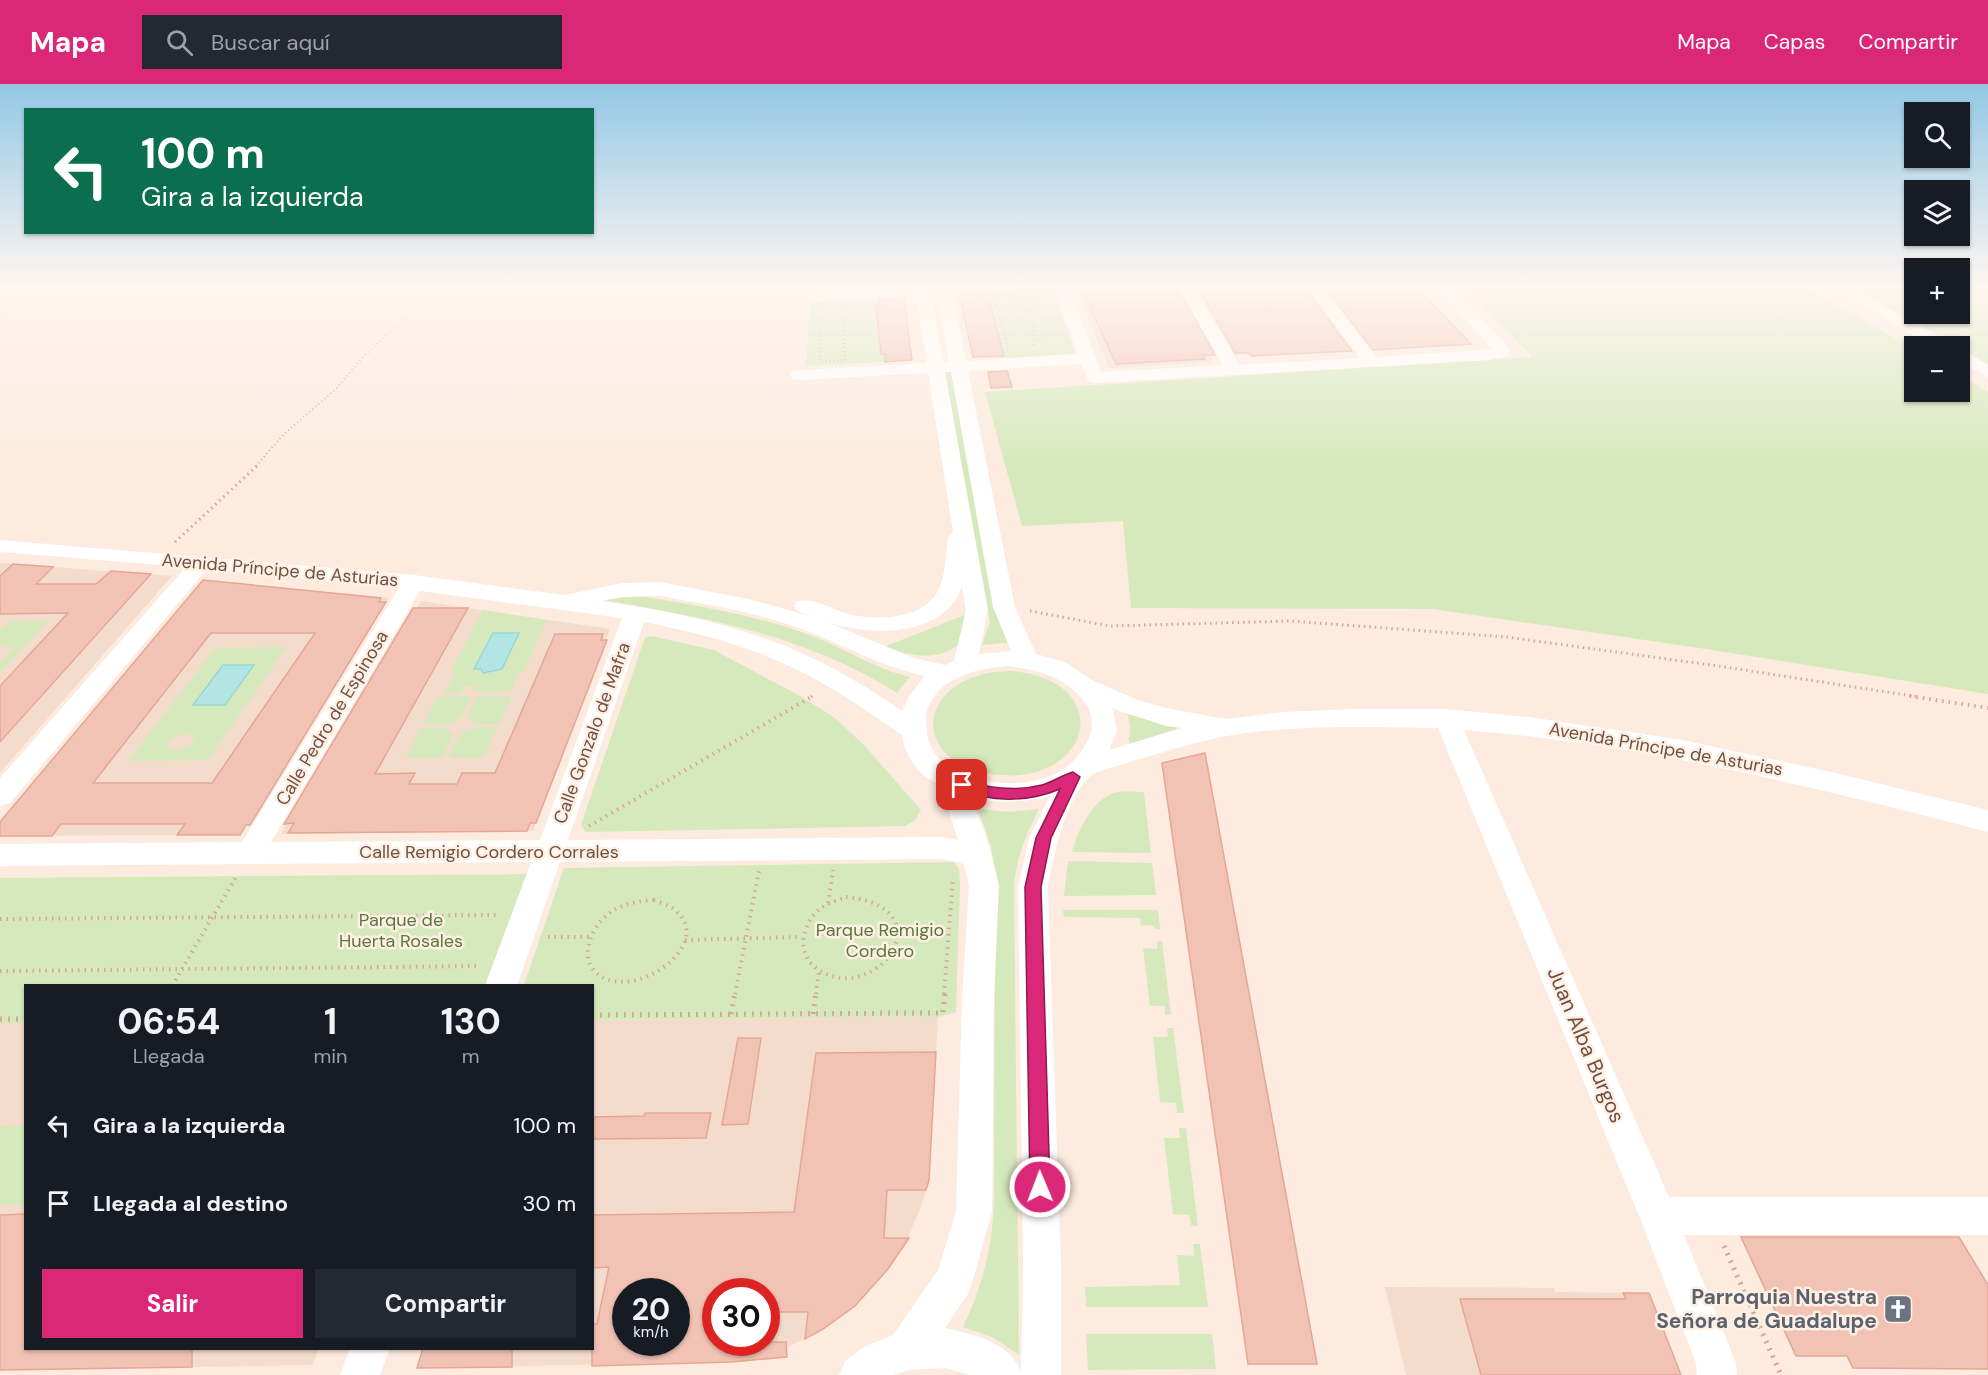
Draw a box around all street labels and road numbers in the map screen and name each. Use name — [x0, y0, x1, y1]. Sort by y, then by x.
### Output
street label: Avenida Príncipe de Asturias — [161, 548, 399, 592]
street label: Calle Pedro de Espinosa — [270, 626, 394, 810]
street label: Calle Gonzalo de Mafra — [548, 639, 636, 827]
street label: Avenida Príncipe de Asturias — [1547, 717, 1785, 781]
street label: Calle Remigio Cordero Corrales — [359, 840, 619, 864]
street label: Juan Alba Burgos — [1541, 963, 1631, 1127]

